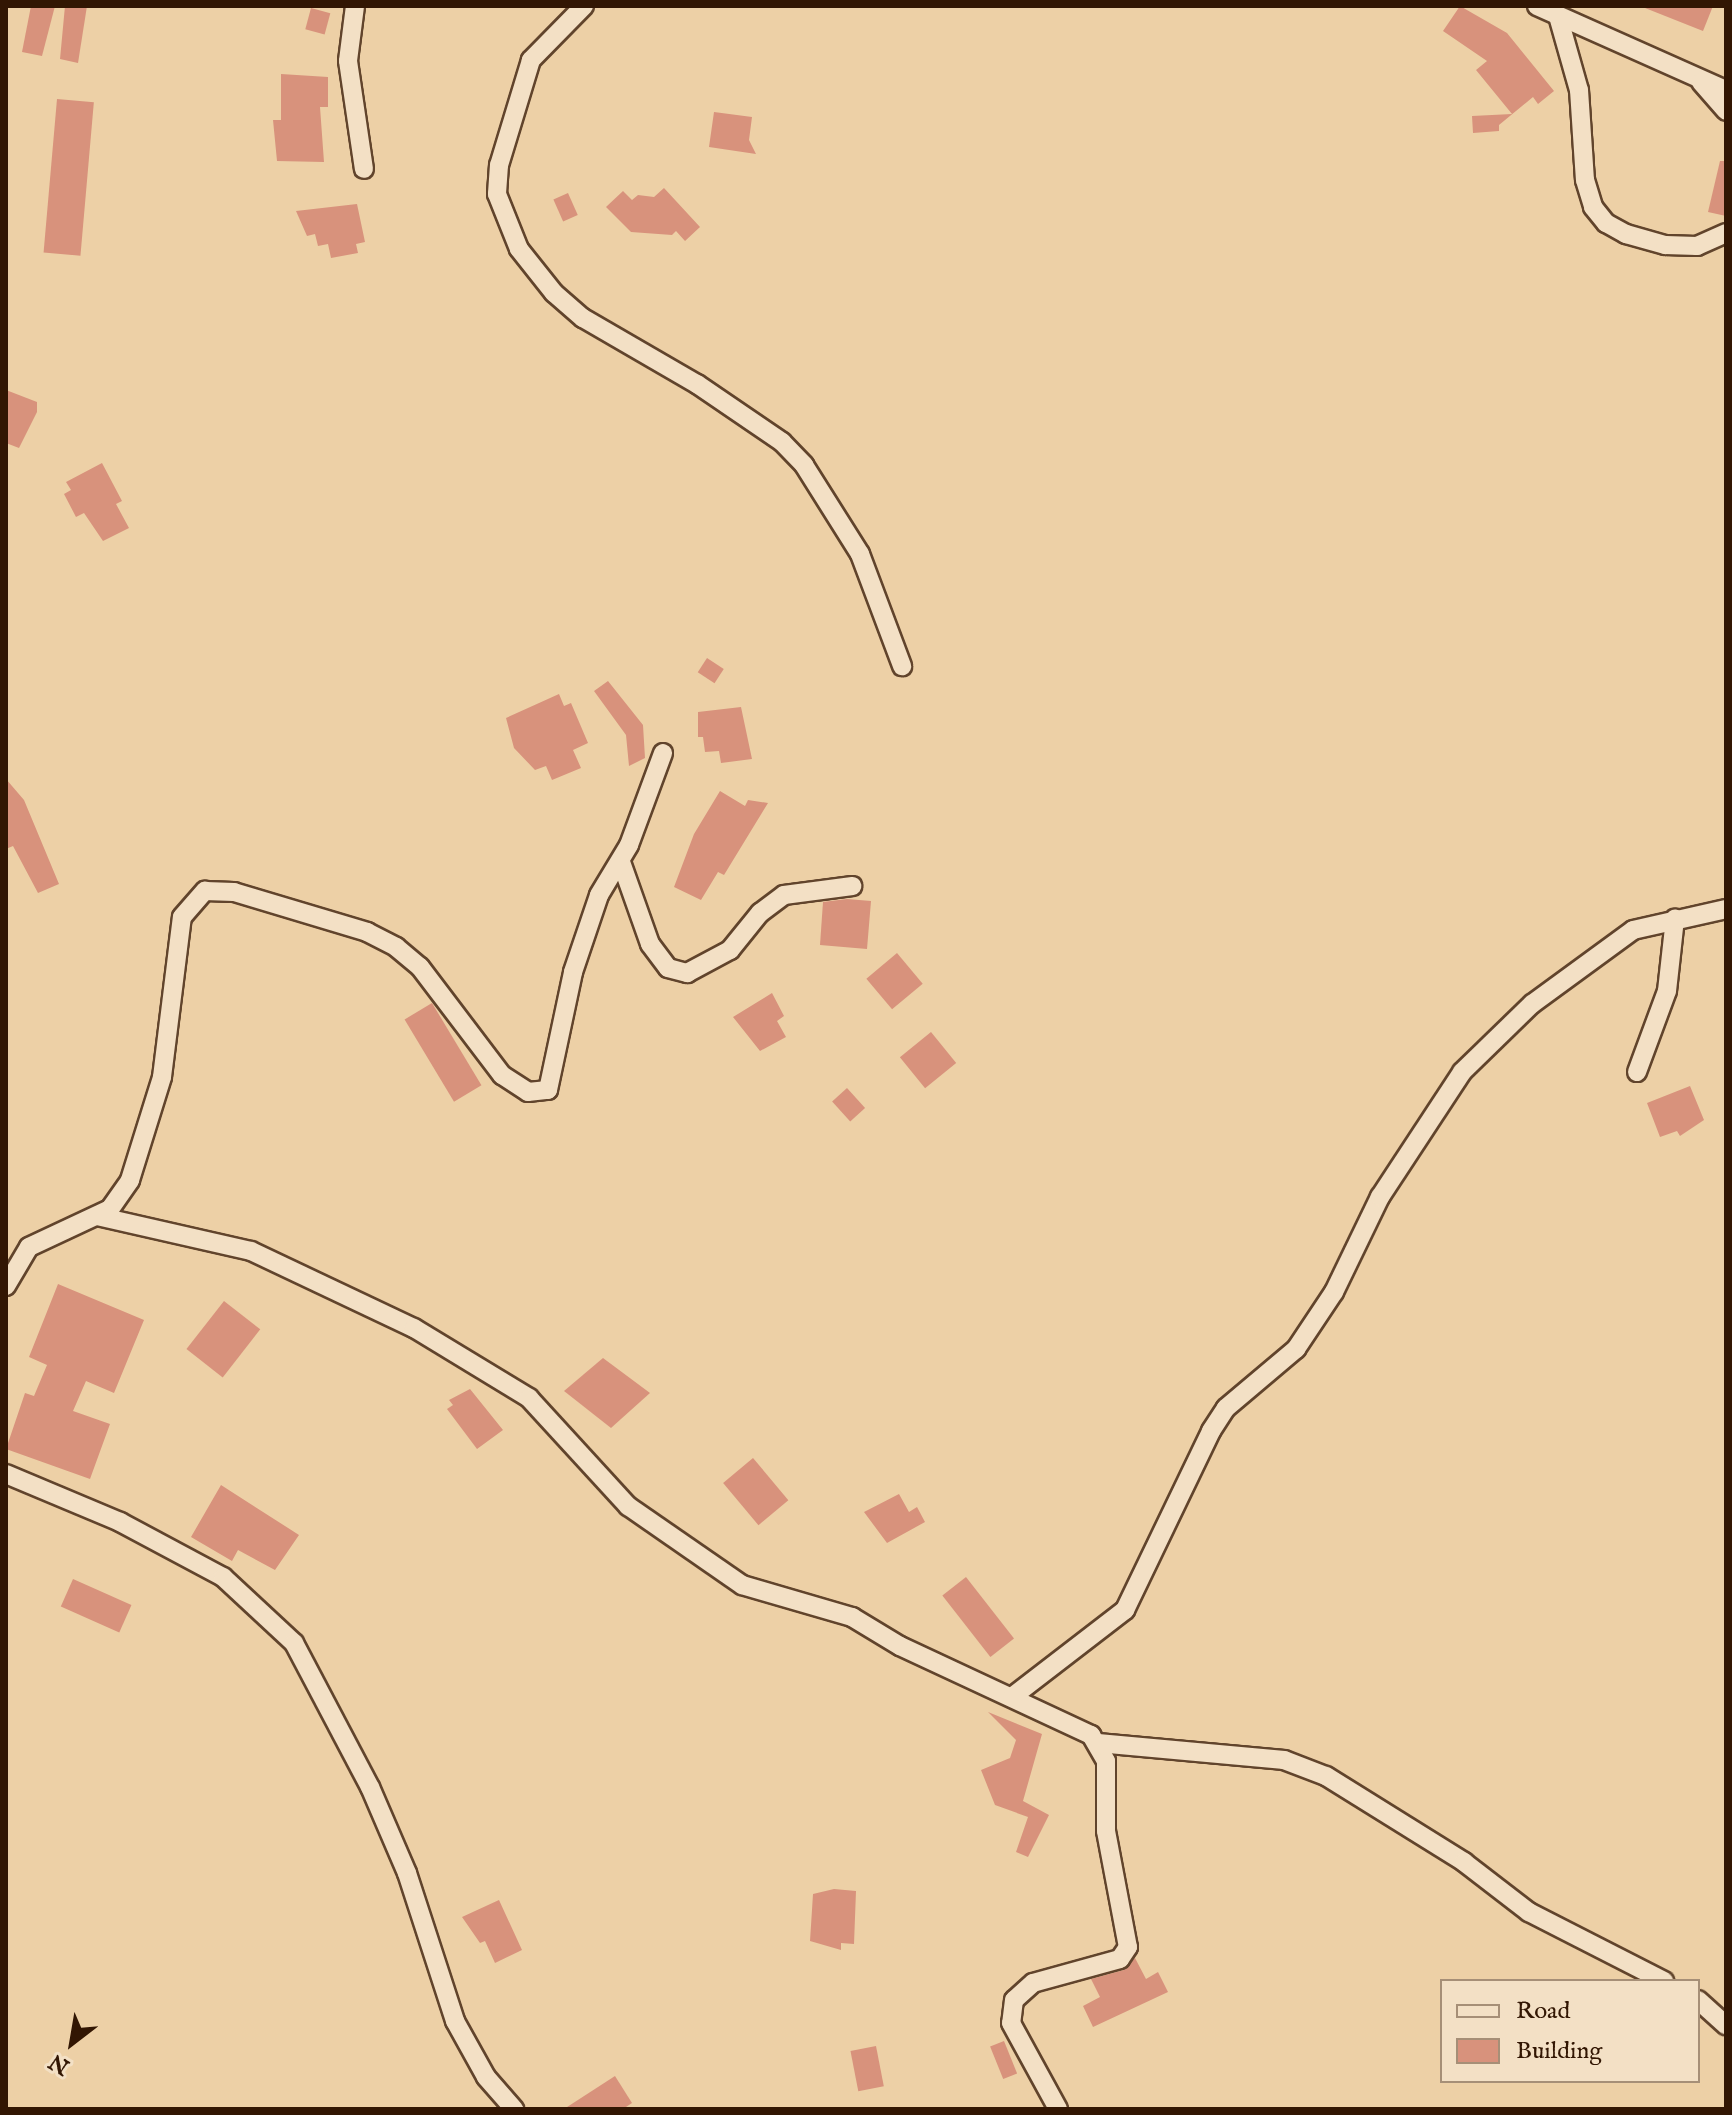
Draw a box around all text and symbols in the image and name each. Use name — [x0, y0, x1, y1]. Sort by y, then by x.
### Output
legend — [1440, 1979, 1700, 2083]
text: Road — [1516, 1996, 1570, 2027]
north arrow — [32, 2003, 112, 2083]
text: Building — [1516, 2036, 1602, 2067]
text: N — [44, 2047, 75, 2080]

